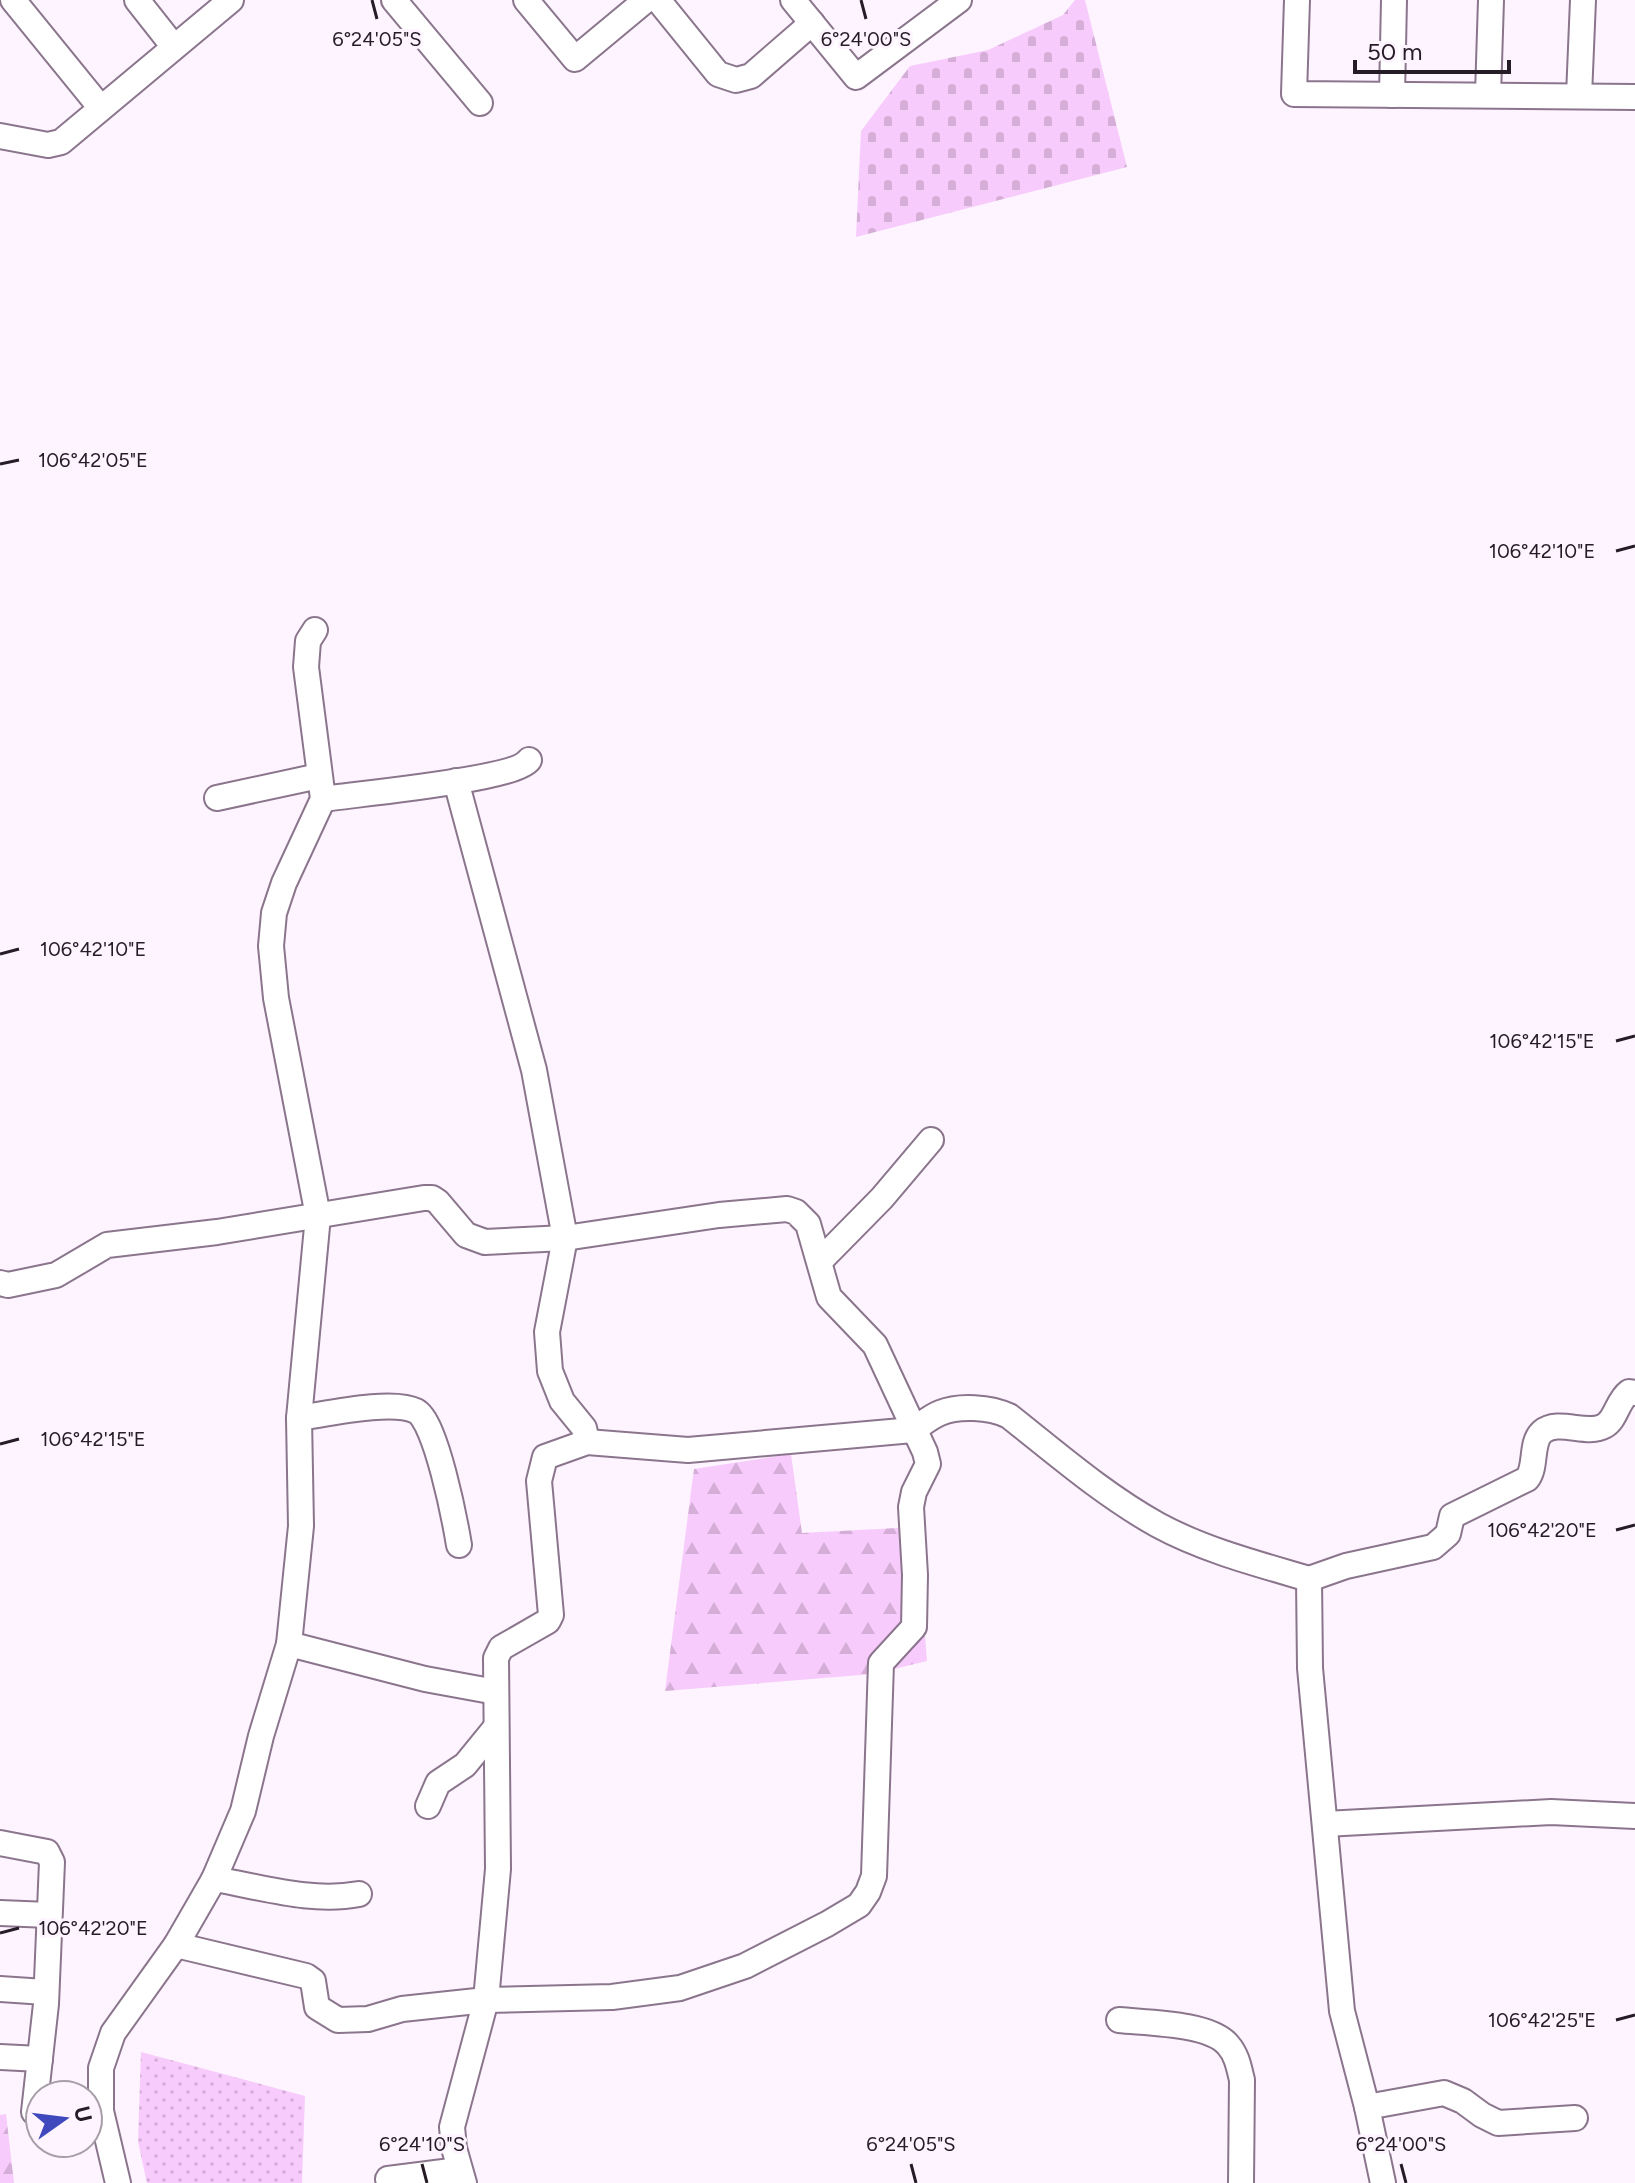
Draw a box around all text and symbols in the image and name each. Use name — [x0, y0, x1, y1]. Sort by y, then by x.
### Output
scale bar — [1355, 24, 1509, 74]
text: 6°24'05"S — [332, 27, 422, 51]
text: 6°24'00"S — [821, 27, 911, 51]
text: 50 m — [1367, 37, 1423, 66]
text: 106°42'05"E — [38, 448, 148, 472]
text: 106°42'10"E — [1489, 539, 1595, 563]
text: 106°42'10"E — [40, 937, 146, 961]
text: 106°42'15"E — [1489, 1029, 1595, 1053]
text: 106°42'15"E — [40, 1427, 146, 1451]
text: 106°42'20"E — [1487, 1518, 1597, 1542]
text: 106°42'20"E — [38, 1916, 148, 1940]
text: 106°42'25"E — [1488, 2008, 1596, 2032]
north arrow — [24, 2079, 104, 2159]
text: U — [68, 2103, 98, 2125]
text: 6°24'10"S — [379, 2132, 465, 2156]
text: 6°24'05"S — [866, 2132, 956, 2156]
text: 6°24'00"S — [1356, 2132, 1446, 2156]

